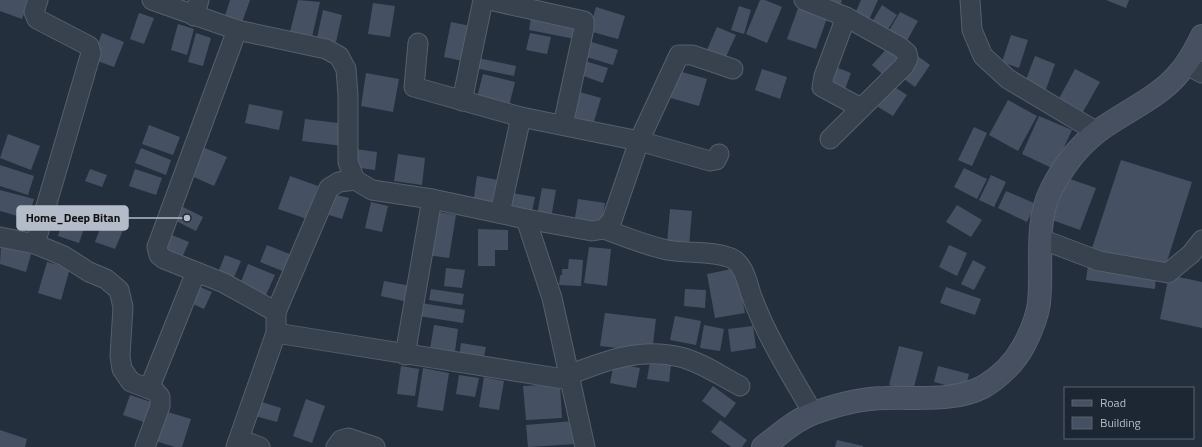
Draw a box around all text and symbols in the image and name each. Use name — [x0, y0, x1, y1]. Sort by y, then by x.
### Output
callout: Home_Deep Bitan — [17, 206, 128, 230]
text: Home_Deep Bitan — [26, 208, 120, 227]
legend — [1064, 387, 1194, 439]
text: Road — [1100, 393, 1126, 412]
text: Building — [1100, 413, 1141, 432]

